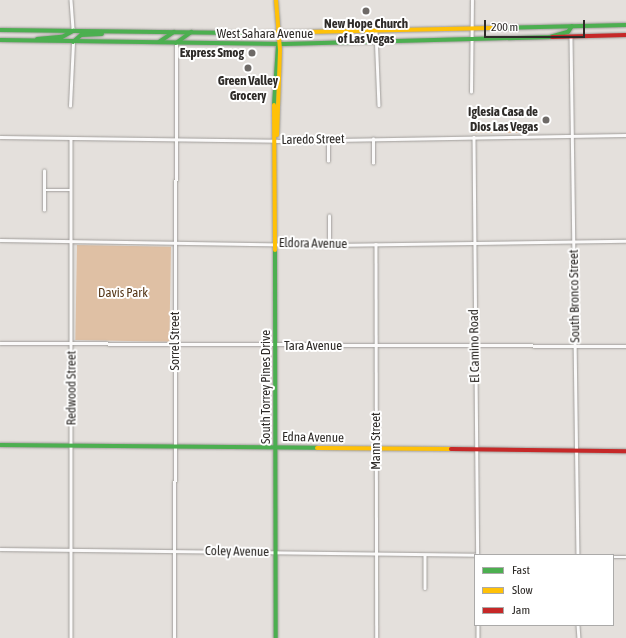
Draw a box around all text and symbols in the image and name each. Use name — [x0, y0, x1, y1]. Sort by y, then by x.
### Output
marker: New Hope Church of Las Vegas — [361, 6, 371, 16]
scale bar — [486, 12, 587, 38]
place label: New Hope Church of Las Vegas — [324, 17, 408, 48]
text: 200 m — [491, 20, 518, 34]
street label: West Sahara Avenue — [217, 26, 313, 42]
place label: Express Smog — [180, 45, 244, 61]
marker: Express Smog — [247, 48, 257, 58]
marker: Green Valley Grocery — [243, 63, 253, 73]
place label: Green Valley Grocery — [218, 74, 278, 105]
place label: Iglesia Casa de Dios Las Vegas — [468, 105, 538, 136]
marker: Iglesia Casa de Dios Las Vegas — [541, 115, 551, 125]
street label: Laredo Street — [281, 132, 345, 148]
street label: Eldora Avenue — [279, 236, 347, 252]
street label: South Bronco Street — [566, 249, 584, 343]
park label: Davis Park — [98, 285, 148, 301]
street label: El Camino Road — [467, 309, 483, 383]
street label: Sorrel Street — [167, 312, 183, 370]
street label: South Torrey Pines Drive — [258, 330, 274, 444]
street label: Tara Avenue — [284, 338, 342, 354]
street label: Redwood Street — [64, 351, 80, 425]
street label: Mann Street — [368, 412, 384, 470]
street label: Edna Avenue — [282, 430, 344, 446]
street label: Coley Avenue — [205, 544, 269, 560]
legend — [474, 554, 614, 626]
text: Fast — [512, 563, 530, 577]
text: Slow — [512, 583, 533, 597]
text: Jam — [512, 603, 530, 617]

